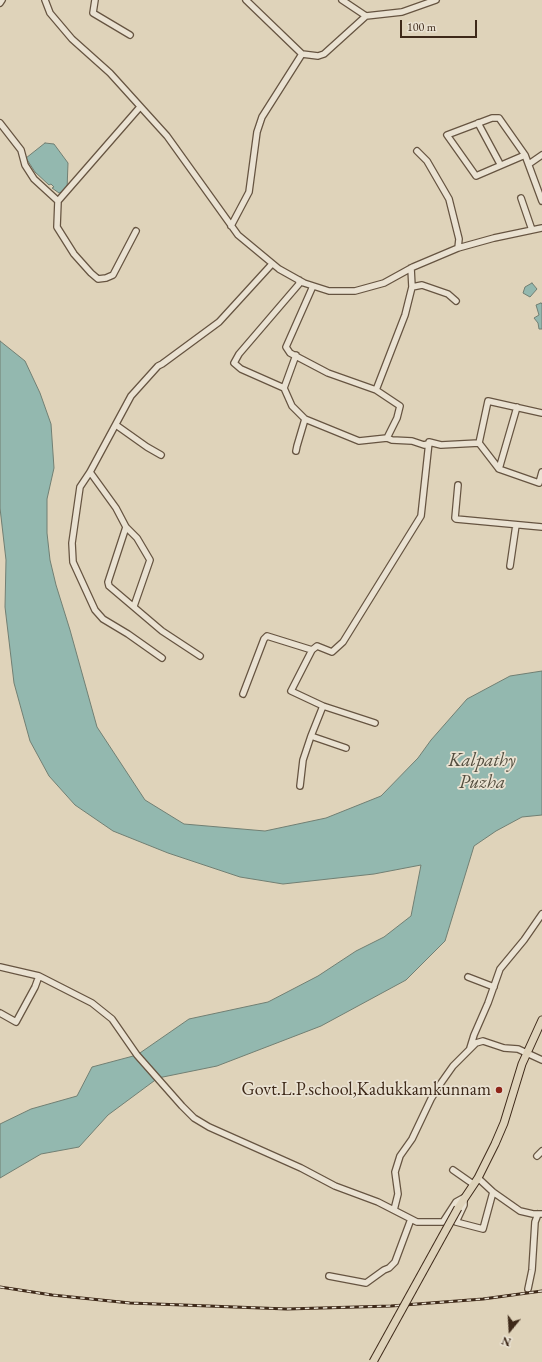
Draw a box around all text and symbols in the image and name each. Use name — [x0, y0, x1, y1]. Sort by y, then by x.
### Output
scale bar — [402, 12, 479, 38]
text: 100 m — [407, 19, 436, 35]
water label: Kalpathy Puzha — [448, 750, 516, 794]
place label: Govt.L.P.school,Kadukkamkunnam — [242, 1079, 491, 1101]
marker: Govt.L.P.school,Kadukkamkunnam — [494, 1085, 504, 1095]
north arrow — [490, 1310, 530, 1350]
text: N — [500, 1333, 513, 1349]

